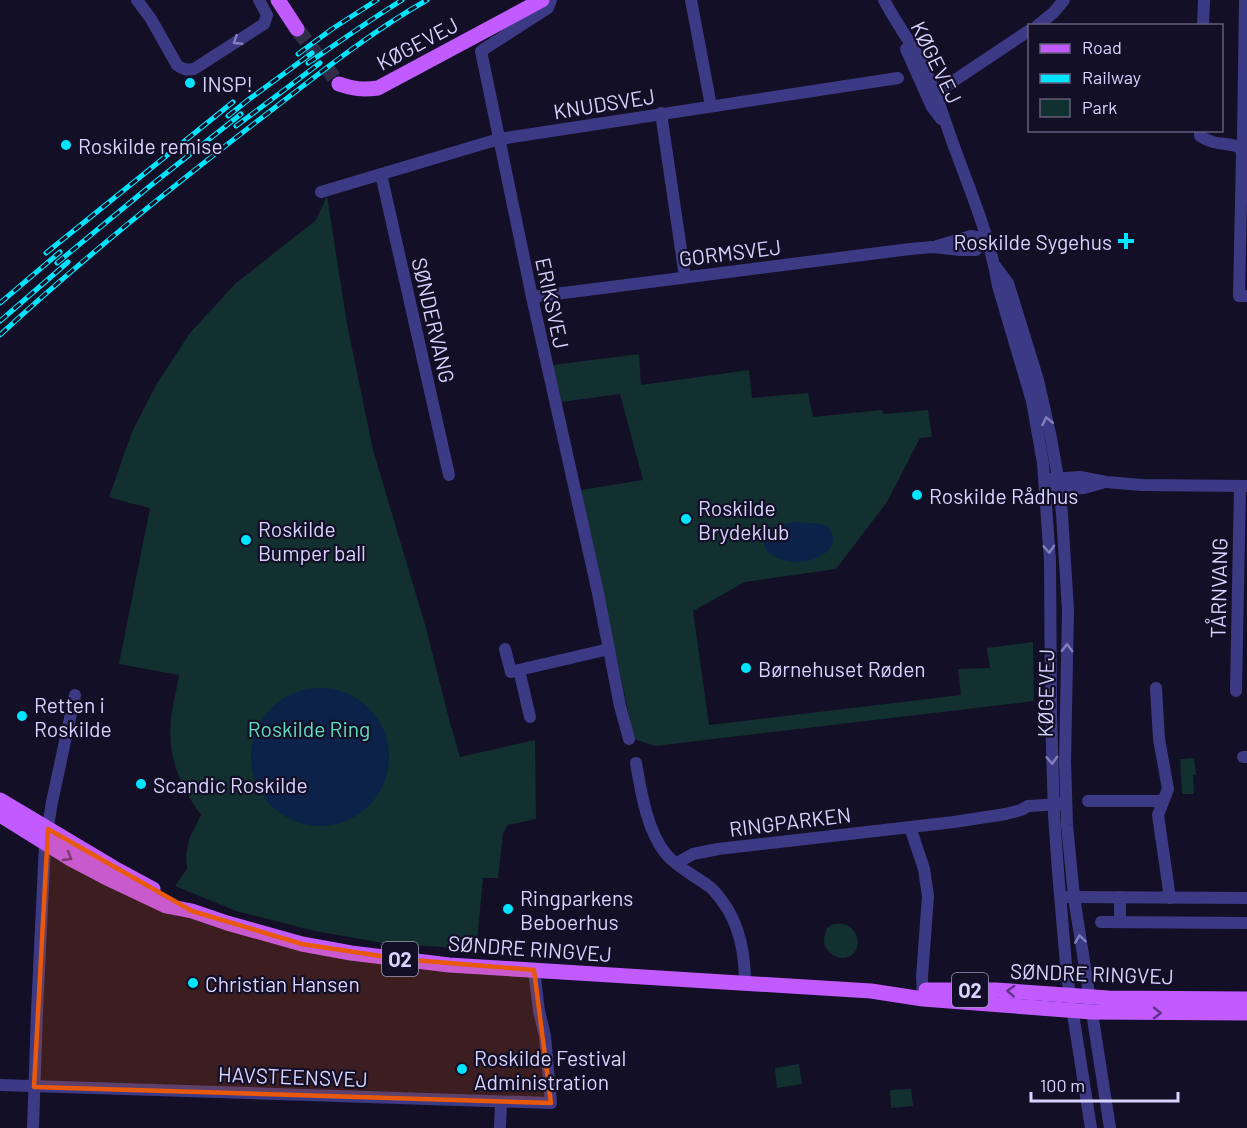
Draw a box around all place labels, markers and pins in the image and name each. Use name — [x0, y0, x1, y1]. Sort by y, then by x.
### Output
place label: INSP! — [202, 71, 253, 96]
marker: INSP! — [183, 76, 197, 90]
place label: Roskilde remise — [78, 133, 223, 158]
marker: Roskilde remise — [59, 138, 73, 152]
place label: Roskilde Sygehus — [954, 229, 1112, 254]
marker: Roskilde Sygehus — [1117, 232, 1135, 250]
place label: Roskilde Rådhus — [929, 483, 1078, 508]
marker: Roskilde Rådhus — [910, 488, 924, 502]
place label: Roskilde Brydeklub — [698, 495, 789, 544]
marker: Roskilde Brydeklub — [679, 512, 693, 526]
place label: Roskilde Bumper ball — [258, 516, 366, 565]
marker: Roskilde Bumper ball — [239, 533, 253, 547]
place label: Børnehuset Røden — [758, 656, 926, 681]
marker: Børnehuset Røden — [739, 661, 753, 675]
place label: Retten i Roskilde — [34, 692, 112, 741]
marker: Retten i Roskilde — [15, 709, 29, 723]
place label: Scandic Roskilde — [153, 772, 308, 797]
marker: Scandic Roskilde — [134, 777, 148, 791]
place label: Ringparkens Beboerhus — [520, 885, 633, 934]
marker: Ringparkens Beboerhus — [501, 902, 515, 916]
place label: Christian Hansen — [205, 971, 360, 996]
marker: Christian Hansen — [186, 976, 200, 990]
place label: Roskilde Festival Administration — [474, 1045, 626, 1094]
marker: Roskilde Festival Administration — [455, 1062, 469, 1076]

